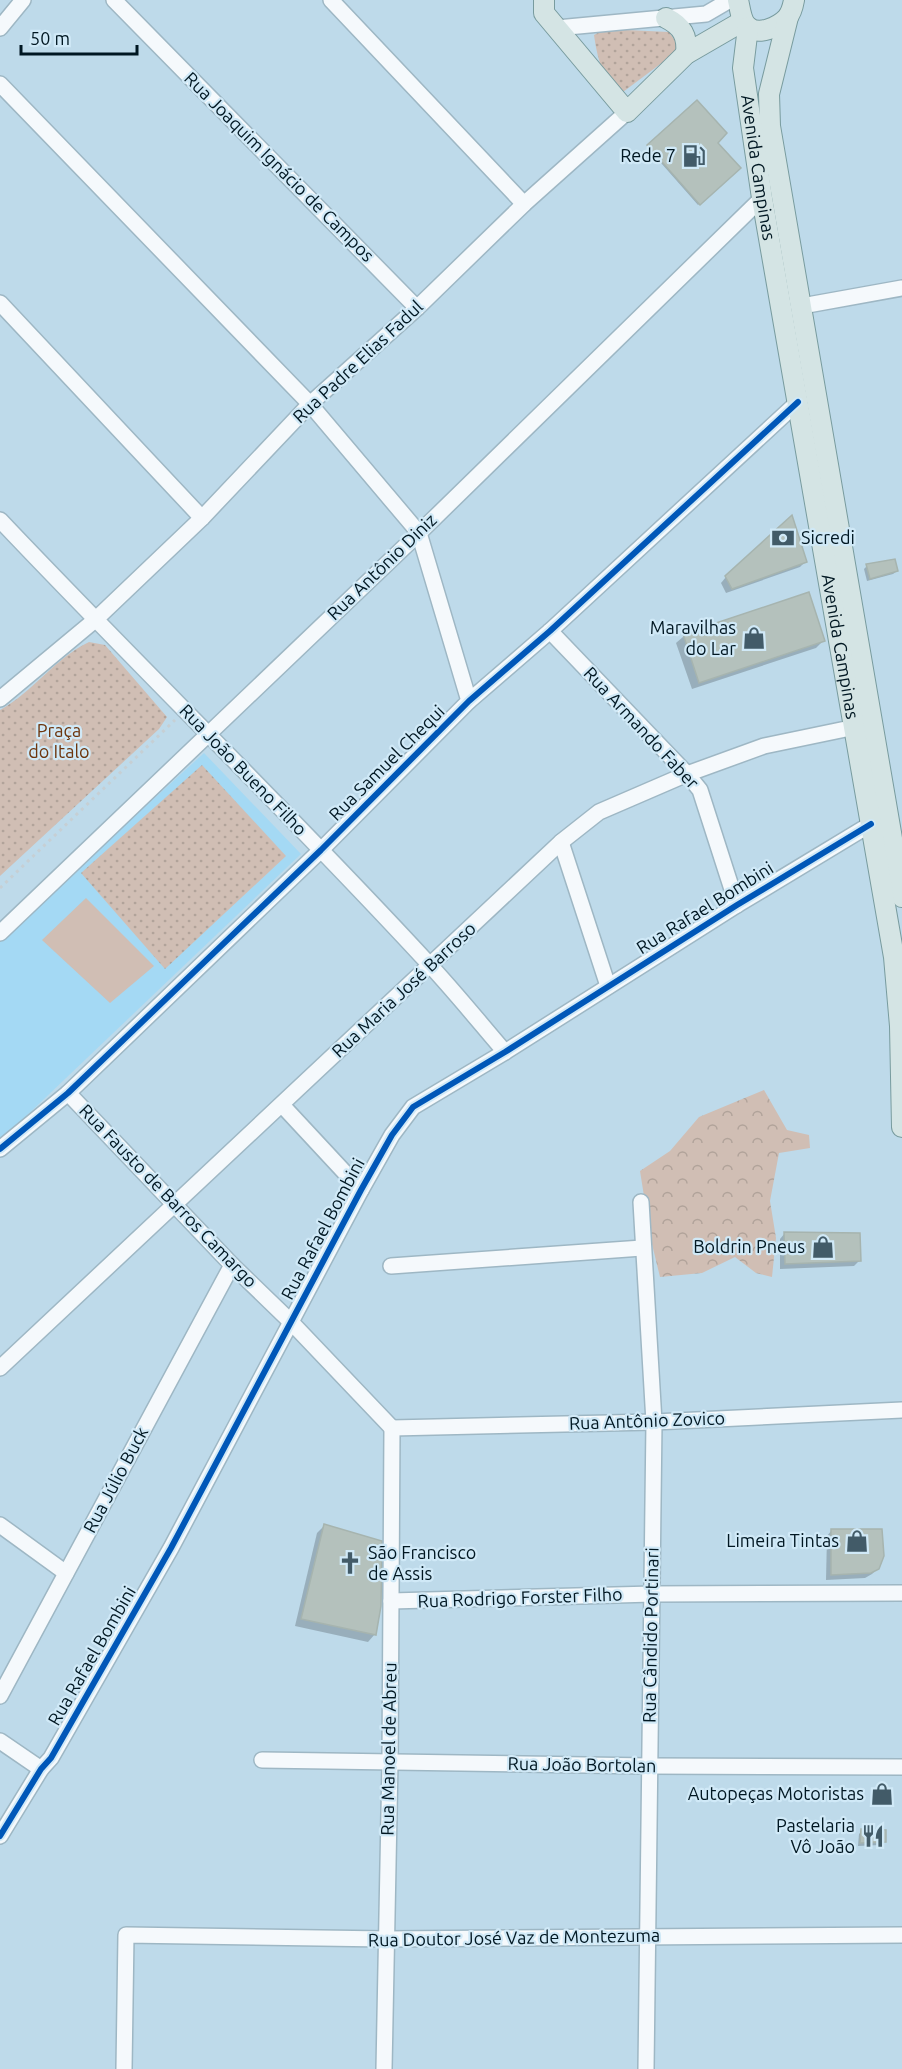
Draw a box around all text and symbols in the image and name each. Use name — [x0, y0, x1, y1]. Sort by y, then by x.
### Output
scale bar — [21, 18, 136, 56]
text: 50 m — [30, 28, 70, 48]
street label: Rua Joaquim Ignácio de Campos — [181, 67, 379, 265]
street label: Avenida Campinas — [738, 93, 780, 242]
fuel station icon: Rede 7 — [681, 143, 707, 169]
place label: Rede 7 — [620, 145, 676, 165]
street label: Rua Padre Elias Fadul — [288, 296, 427, 427]
street label: Rua Antônio Diniz — [323, 509, 440, 623]
bank icon: Sicredi — [770, 525, 796, 551]
place label: Sicredi — [801, 527, 855, 547]
street label: Avenida Campinas — [819, 572, 863, 721]
place label: Maravilhas do Lar — [650, 617, 736, 658]
shop icon: Maravilhas do Lar — [741, 625, 767, 651]
street label: Rua Armando Faber — [580, 662, 703, 792]
street label: Rua João Bueno Filho — [176, 700, 311, 839]
street label: Rua Samuel Chequi — [325, 701, 448, 824]
park label: Praça do Italo — [28, 720, 90, 761]
street label: Rua Rafael Bombini — [633, 857, 776, 957]
street label: Rua Maria José Barroso — [327, 918, 479, 1061]
street label: Rua Fausto de Barros Camargo — [76, 1100, 262, 1291]
street label: Rua Rafael Bombini — [276, 1154, 368, 1303]
shop icon: Boldrin Pneus — [810, 1234, 836, 1260]
place label: Boldrin Pneus — [693, 1236, 805, 1256]
street label: Rua Antônio Zovico — [569, 1407, 725, 1433]
street label: Rua Júlio Buck — [79, 1423, 151, 1536]
shop icon: Limeira Tintas — [844, 1528, 870, 1554]
place label: Limeira Tintas — [726, 1530, 839, 1550]
place label: São Francisco de Assis — [368, 1542, 476, 1583]
street label: Rua Cândido Portinari — [638, 1547, 662, 1723]
church icon: São Francisco de Assis — [337, 1550, 363, 1576]
street label: Rua Rafael Bombini — [43, 1582, 139, 1729]
street label: Rua Rodrigo Forster Filho — [417, 1583, 623, 1611]
street label: Rua Manoel de Abreu — [376, 1662, 400, 1836]
street label: Rua João Bortolan — [507, 1753, 657, 1775]
shop icon: Autopeças Motoristas — [869, 1781, 895, 1807]
place label: Autopeças Motoristas — [688, 1783, 864, 1803]
place label: Pastelaria Vô João — [776, 1815, 855, 1856]
restaurant icon: Pastelaria Vô João — [860, 1823, 886, 1849]
street label: Rua Doutor José Vaz de Montezuma — [368, 1924, 660, 1950]

